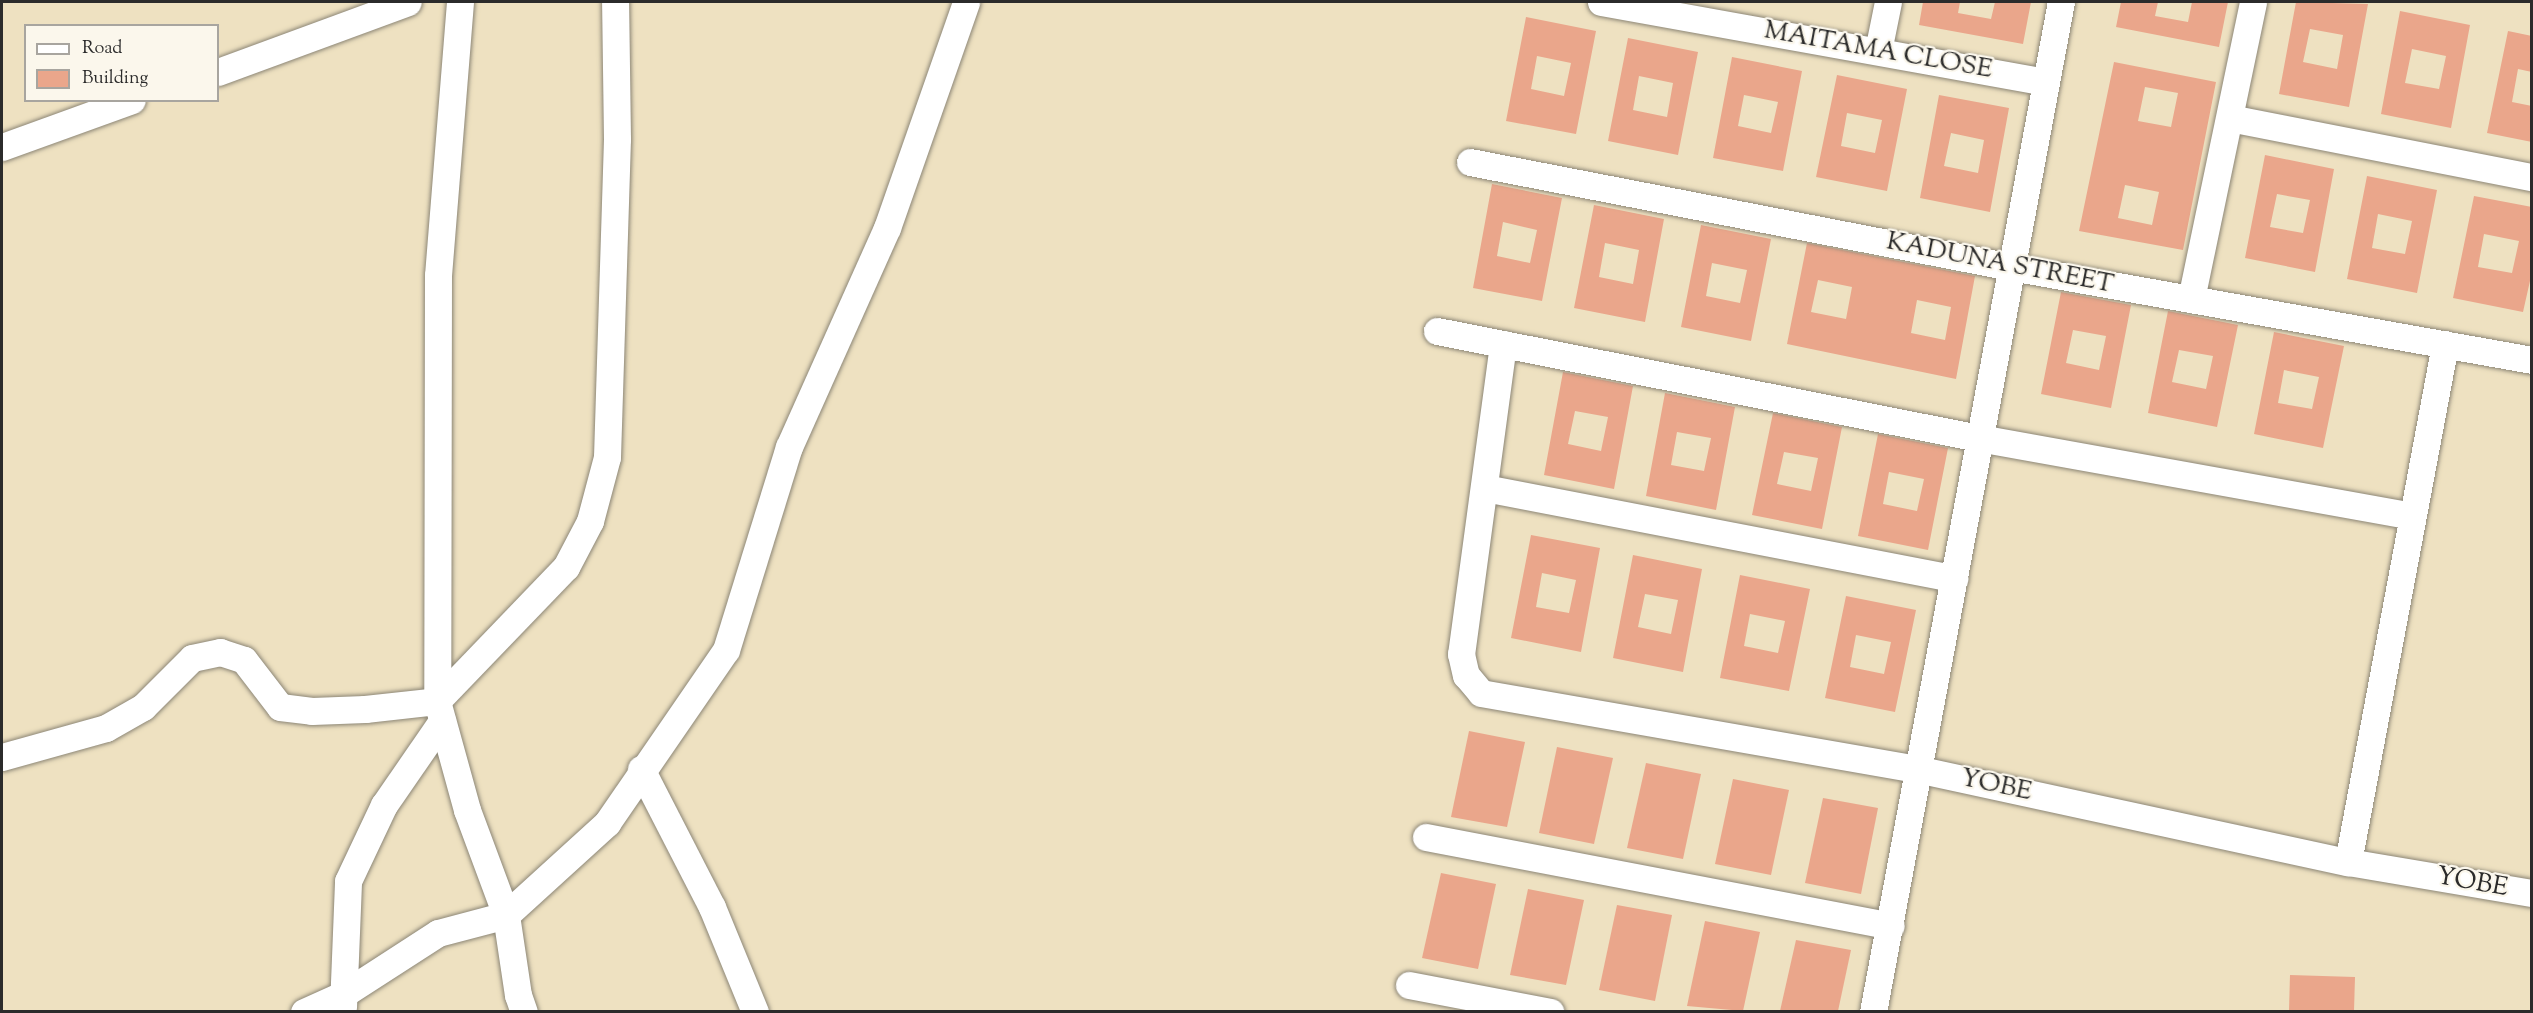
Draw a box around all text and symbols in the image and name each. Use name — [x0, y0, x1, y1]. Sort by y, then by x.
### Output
street label: MAITAMA CLOSE — [1761, 16, 1995, 86]
legend — [24, 24, 219, 102]
text: Road — [82, 36, 122, 62]
text: Building — [82, 66, 148, 92]
street label: KADUNA STREET — [1884, 227, 2116, 301]
street label: YOBE — [1958, 763, 2034, 809]
street label: YOBE — [2434, 861, 2510, 905]

